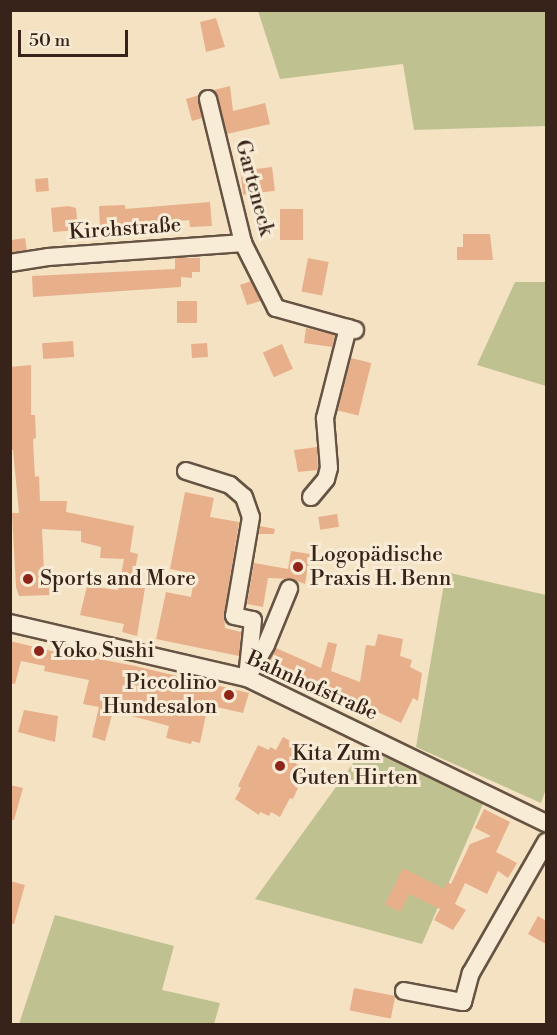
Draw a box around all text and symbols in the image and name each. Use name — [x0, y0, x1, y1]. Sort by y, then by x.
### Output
scale bar — [21, 18, 130, 56]
text: 50 m — [29, 29, 70, 52]
street label: Garteneck — [229, 137, 279, 239]
street label: Kirchstraße — [68, 212, 182, 246]
place label: Logopädische Praxis H. Benn — [310, 542, 451, 592]
marker: Logopädische Praxis H. Benn — [291, 560, 305, 574]
place label: Sports and More — [40, 566, 196, 592]
marker: Sports and More — [21, 572, 35, 586]
place label: Yoko Sushi — [51, 638, 155, 664]
marker: Yoko Sushi — [32, 644, 46, 658]
street label: Bahnhofstraße — [242, 646, 382, 726]
place label: Piccolino Hundesalon — [103, 670, 217, 720]
marker: Piccolino Hundesalon — [222, 688, 236, 702]
place label: Kita Zum Guten Hirten — [292, 741, 418, 791]
marker: Kita Zum Guten Hirten — [273, 759, 287, 773]

